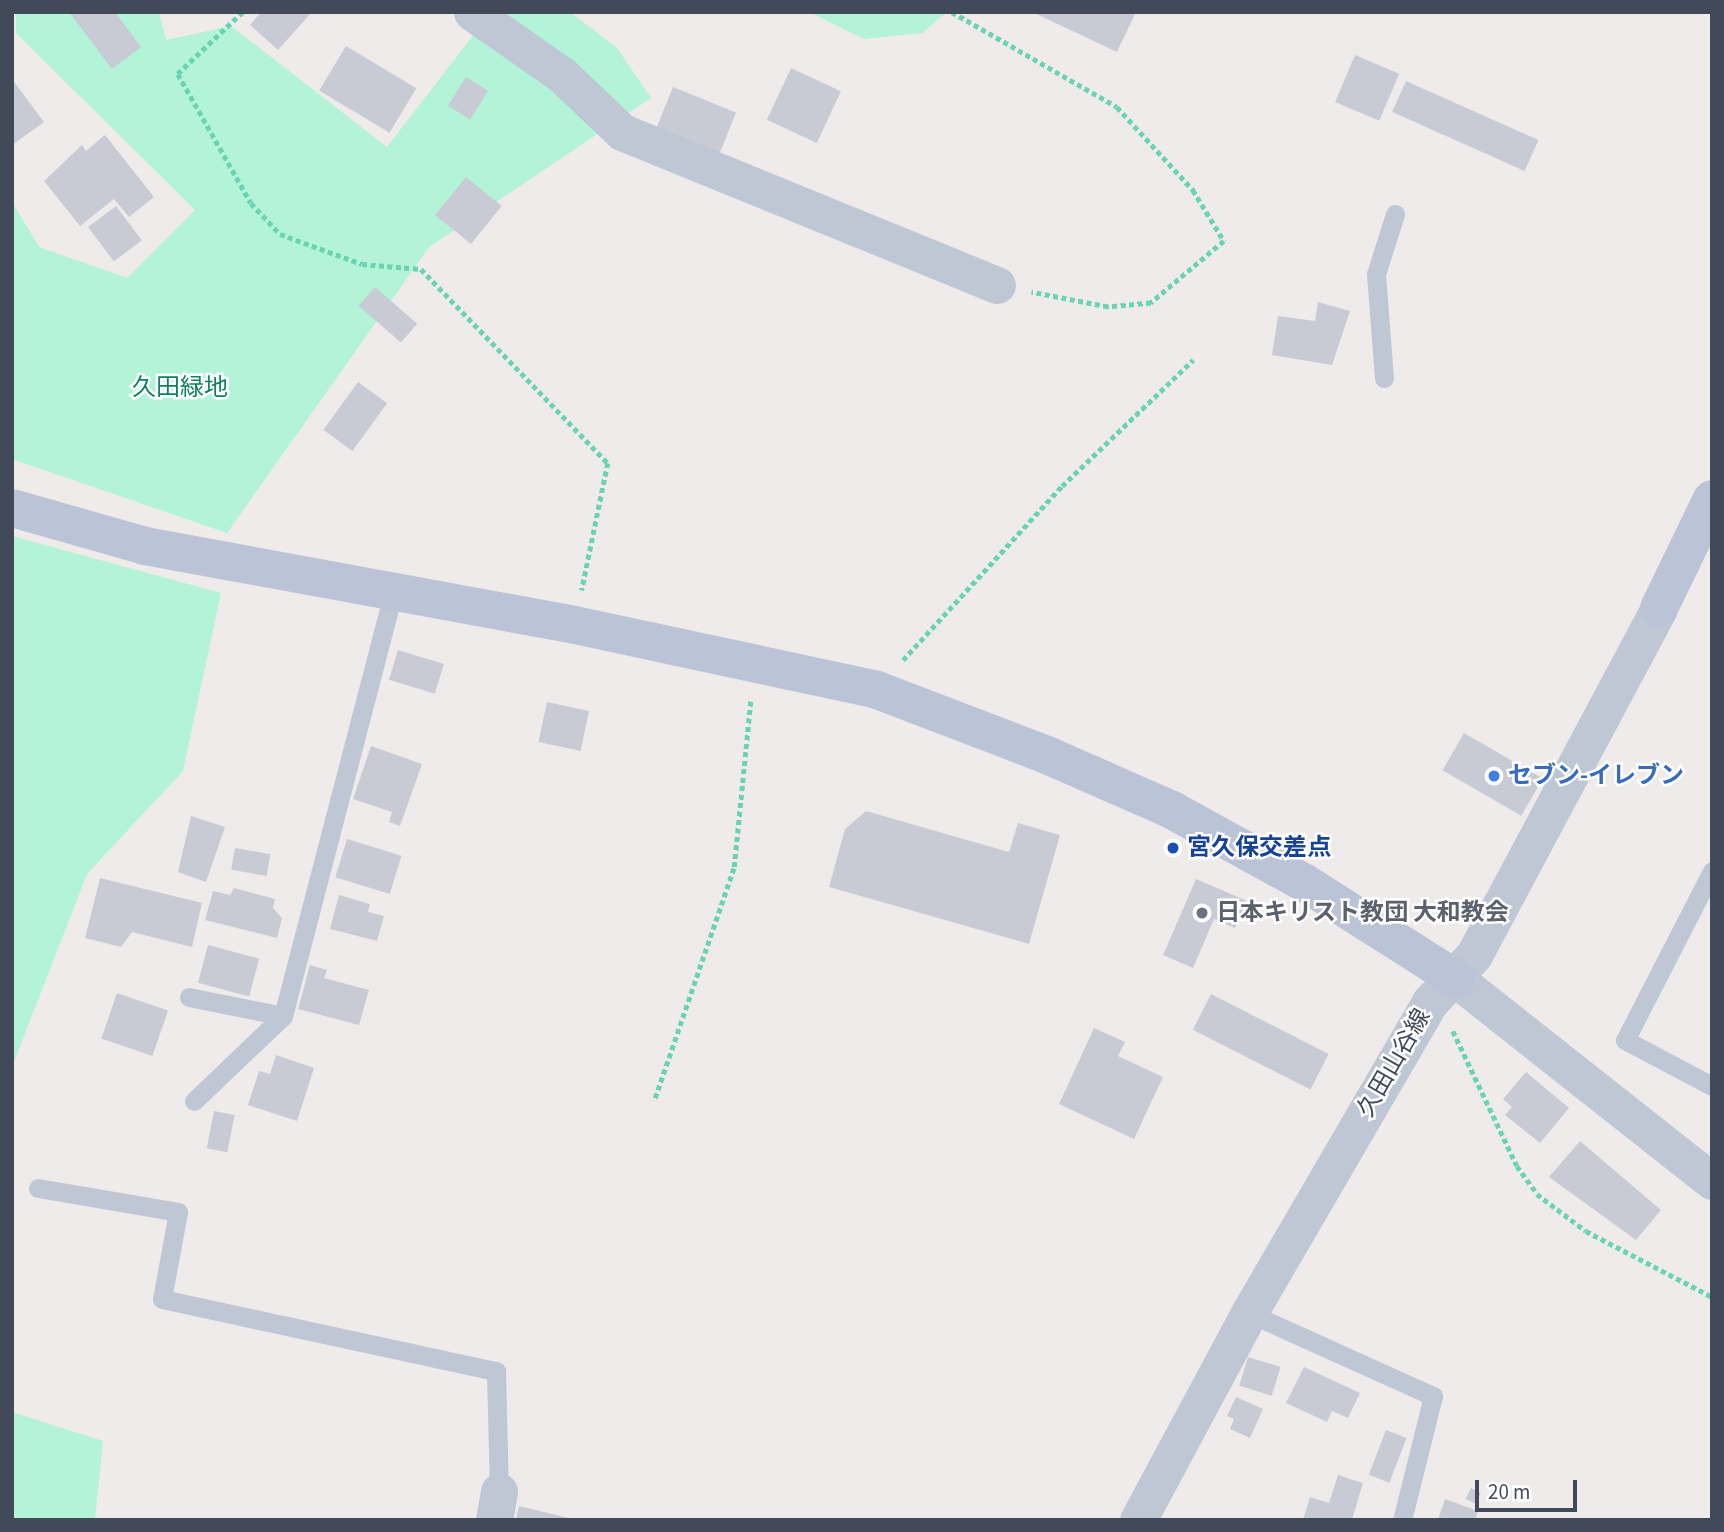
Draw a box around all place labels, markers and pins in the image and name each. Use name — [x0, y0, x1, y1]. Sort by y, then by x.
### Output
place label: セブン-イレブン — [1508, 762, 1684, 790]
marker: セブン-イレブン — [1486, 768, 1502, 784]
place label: 宮久保交差点 — [1187, 834, 1331, 862]
marker: 宮久保交差点 — [1165, 840, 1181, 856]
place label: 日本キリスト教団 大和教会 — [1216, 899, 1509, 927]
marker: 日本キリスト教団 大和教会 — [1194, 905, 1210, 921]

